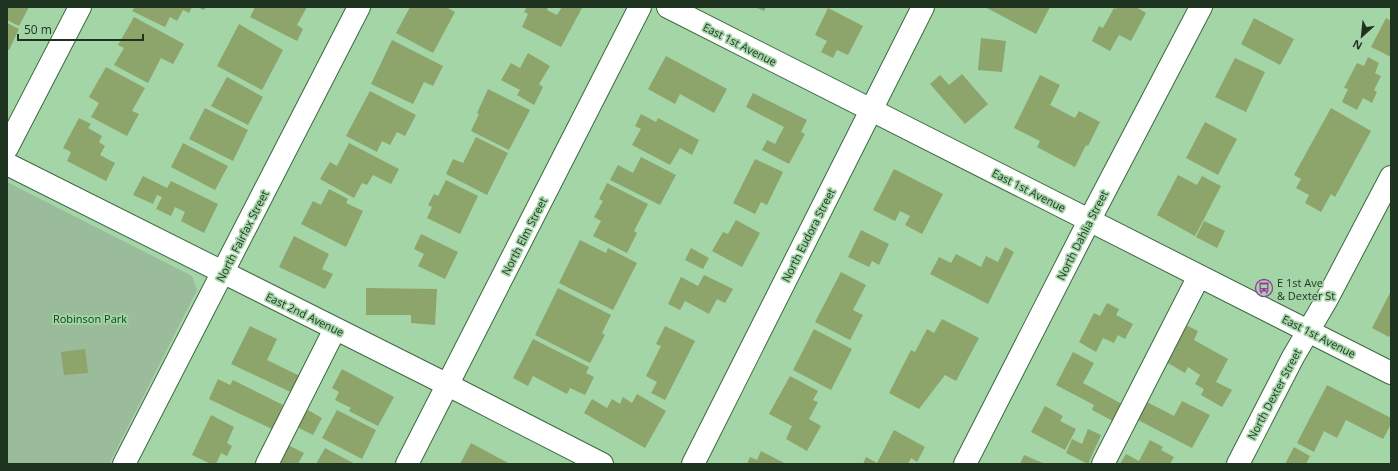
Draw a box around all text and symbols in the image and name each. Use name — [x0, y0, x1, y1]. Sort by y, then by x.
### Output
scale bar — [18, 16, 143, 42]
north arrow — [1342, 16, 1382, 56]
street label: East 1st Avenue — [701, 19, 779, 69]
text: 50 m — [24, 21, 52, 38]
text: N — [1350, 37, 1365, 54]
street label: East 1st Avenue — [990, 165, 1068, 215]
street label: North Eudora Street — [778, 186, 838, 284]
street label: North Fairfax Street — [212, 187, 272, 284]
street label: North Dahlia Street — [1053, 187, 1111, 283]
street label: North Elm Street — [498, 194, 550, 278]
place label: E 1st Ave & Dexter St — [1277, 275, 1335, 303]
bus stop icon: E 1st Ave & Dexter St — [1254, 278, 1274, 298]
street label: East 2nd Avenue — [263, 289, 347, 339]
park label: Robinson Park — [53, 311, 127, 326]
street label: East 1st Avenue — [1280, 311, 1358, 361]
street label: North Dexter Street — [1244, 346, 1304, 442]

